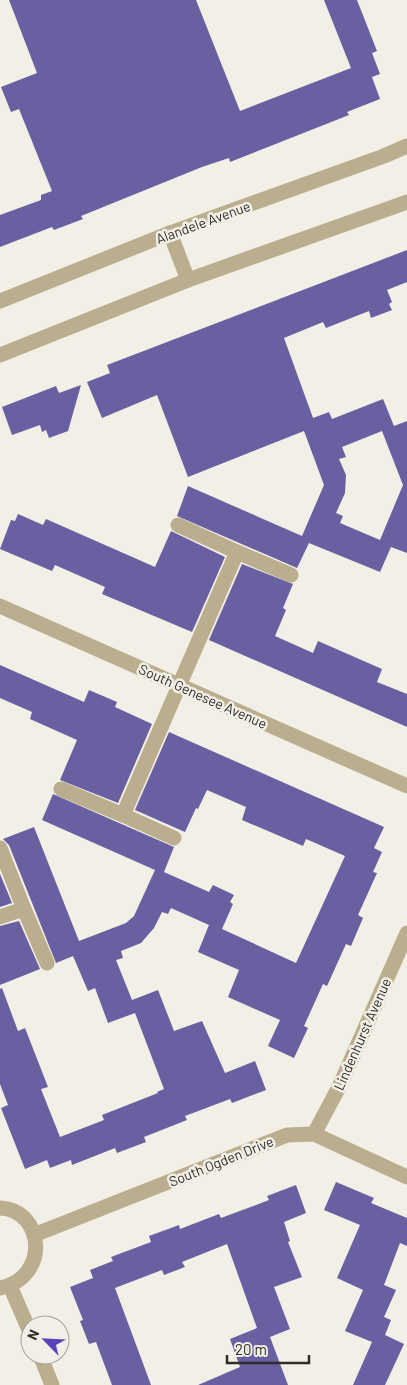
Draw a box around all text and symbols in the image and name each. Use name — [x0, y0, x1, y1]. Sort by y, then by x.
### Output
street label: Alandele Avenue — [153, 197, 253, 247]
street label: South Genesee Avenue — [136, 660, 270, 732]
street label: Lindenhurst Avenue — [330, 975, 394, 1093]
street label: South Ogden Drive — [166, 1132, 276, 1190]
north arrow — [20, 1315, 70, 1365]
text: N — [23, 1327, 42, 1342]
scale bar — [227, 1332, 310, 1364]
text: 20 m — [235, 1340, 267, 1358]

